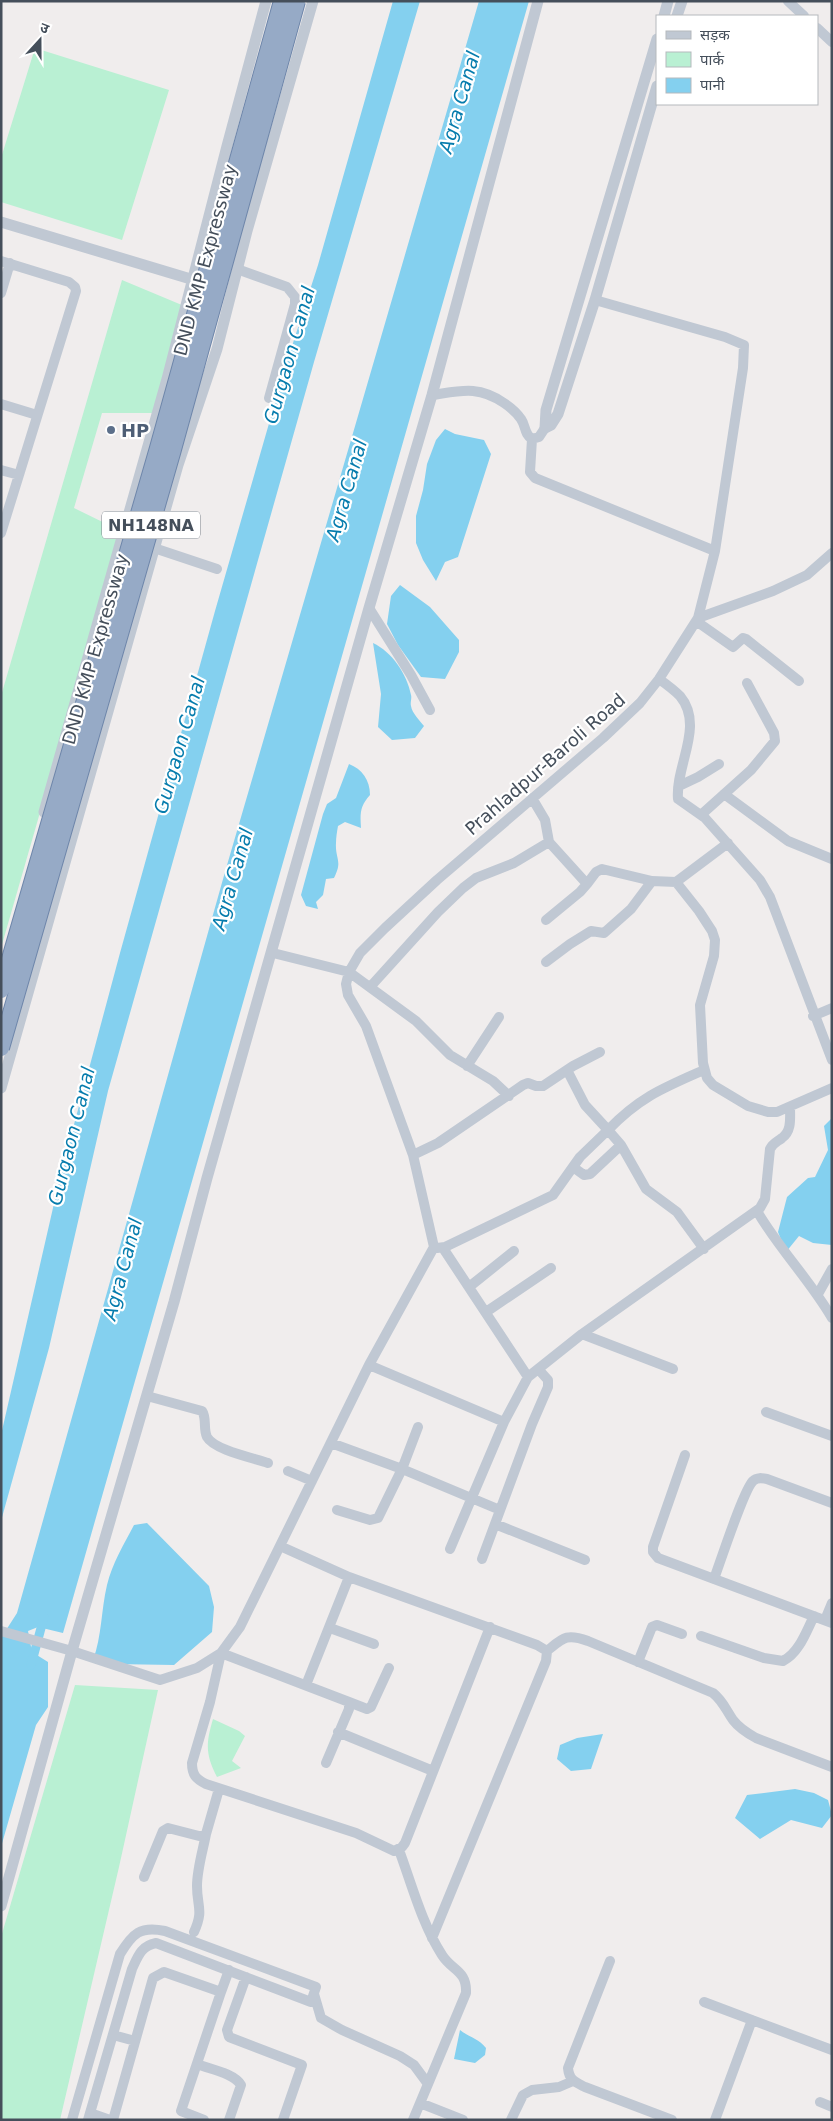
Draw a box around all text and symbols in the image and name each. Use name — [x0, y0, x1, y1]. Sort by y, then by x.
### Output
north arrow — [15, 15, 65, 65]
legend — [656, 15, 818, 105]
text: उ — [38, 19, 52, 37]
text: सड़क — [700, 26, 730, 44]
water label: Agra Canal — [433, 48, 484, 157]
text: पार्क — [700, 51, 724, 69]
text: पानी — [700, 76, 726, 94]
street label: DND KMP Expressway — [169, 162, 241, 358]
water label: Gurgaon Canal — [259, 283, 319, 426]
place label: HP — [121, 420, 149, 441]
marker: HP — [105, 424, 117, 436]
water label: Agra Canal — [320, 436, 371, 545]
road number: NH148NA — [102, 512, 200, 538]
street label: DND KMP Expressway — [58, 551, 132, 747]
water label: Gurgaon Canal — [149, 673, 209, 816]
street label: Prahladpur-Baroli Road — [461, 689, 629, 839]
water label: Agra Canal — [206, 825, 257, 934]
water label: Gurgaon Canal — [43, 1064, 99, 1207]
water label: Agra Canal — [97, 1215, 146, 1324]

